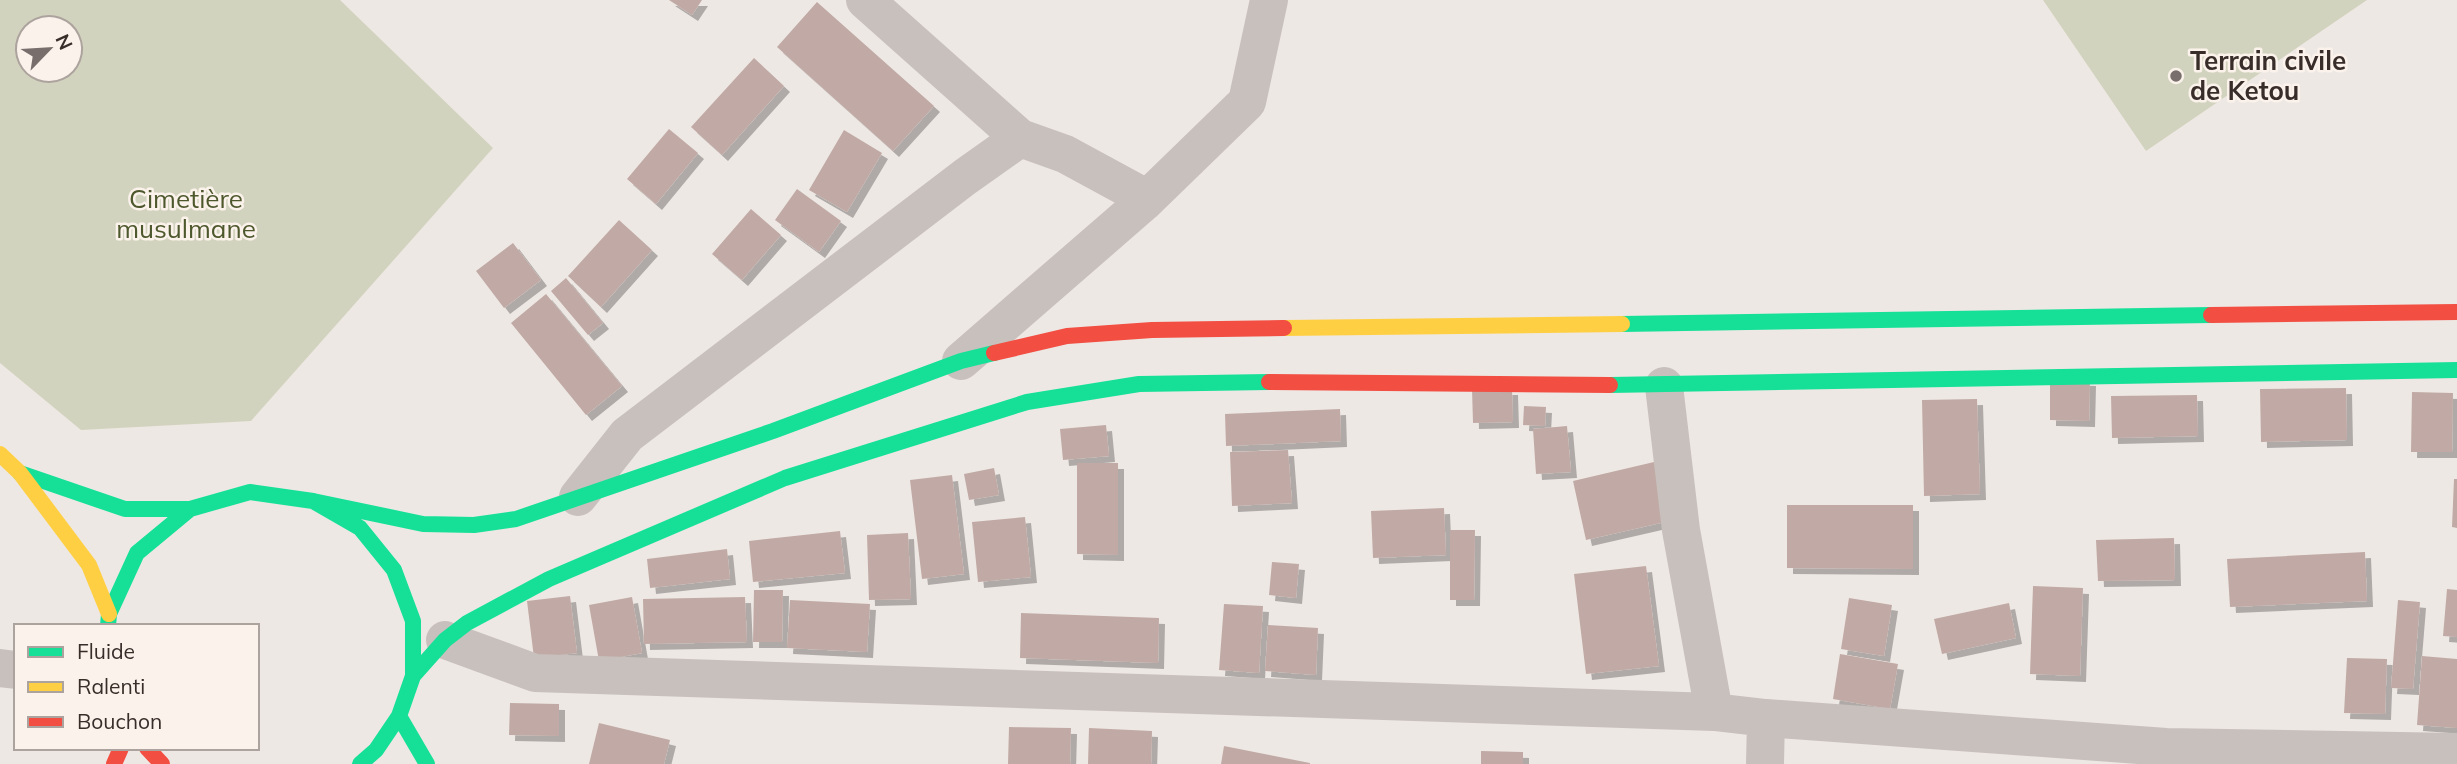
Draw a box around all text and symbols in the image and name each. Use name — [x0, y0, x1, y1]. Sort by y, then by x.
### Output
north arrow — [14, 14, 84, 84]
text: N — [50, 30, 78, 53]
place label: Terrain civile de Ketou — [2190, 44, 2346, 107]
marker: Terrain civile de Ketou — [2168, 68, 2184, 84]
park label: Cimetière musulmane — [116, 182, 256, 245]
legend — [14, 624, 259, 750]
text: Fluide — [77, 638, 135, 664]
text: Ralenti — [77, 673, 145, 699]
text: Bouchon — [77, 708, 162, 734]

